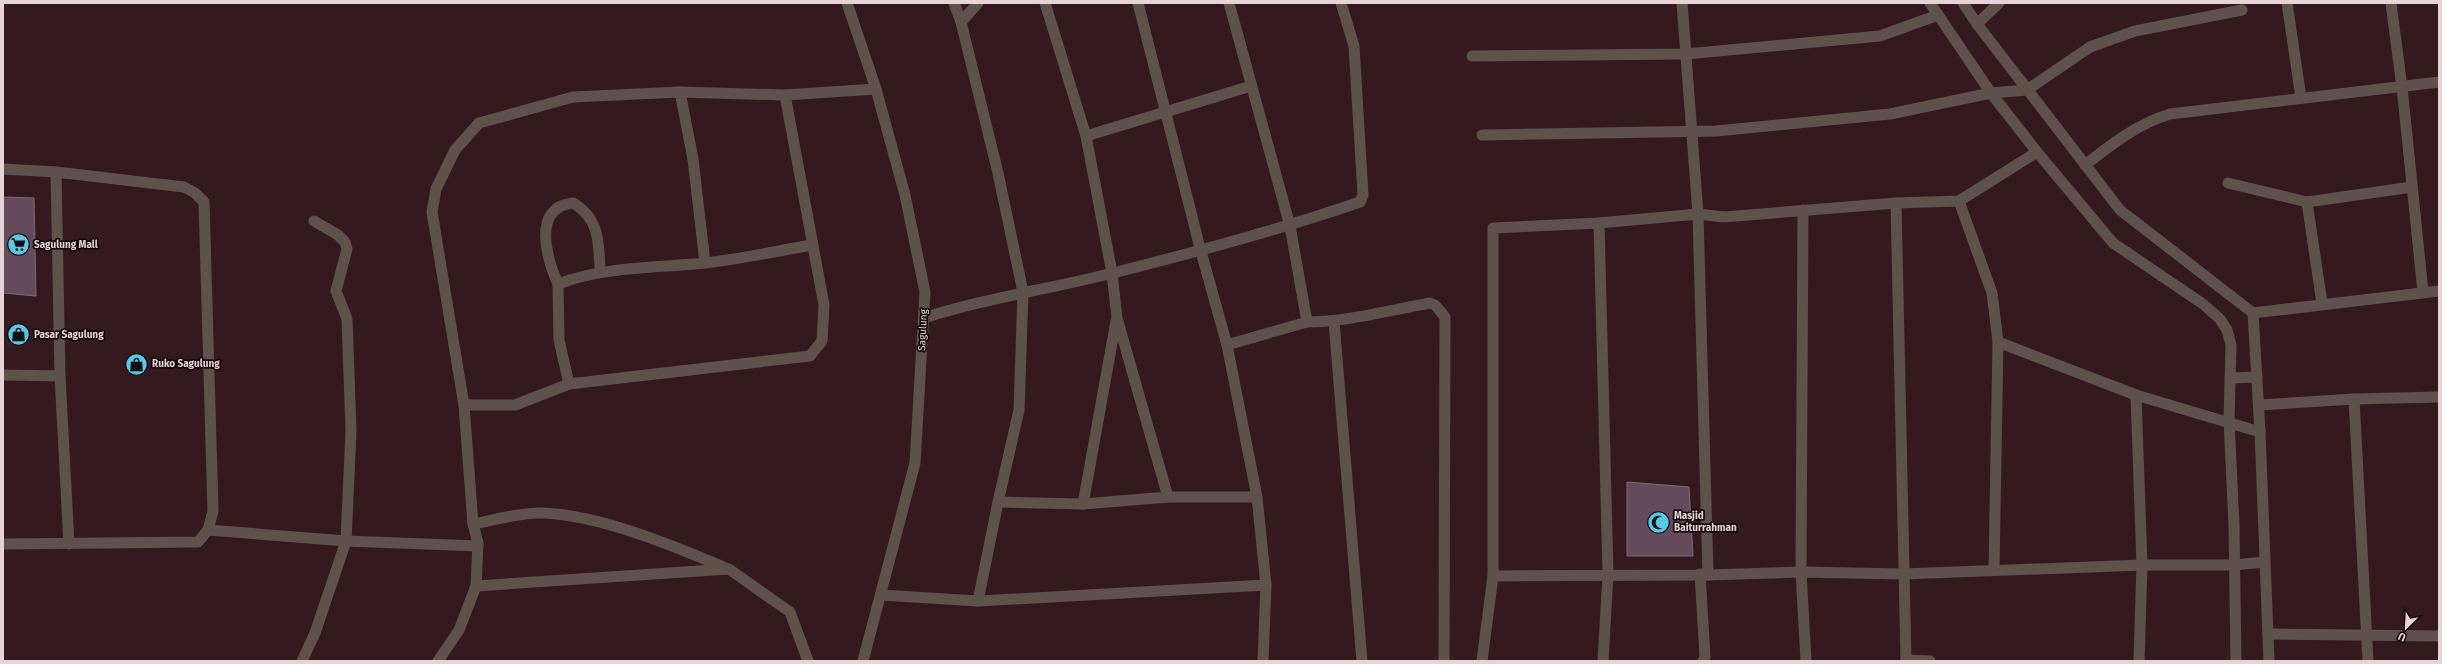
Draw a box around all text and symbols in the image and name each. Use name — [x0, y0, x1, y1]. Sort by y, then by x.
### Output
supermarket icon: Sagulung Mall — [6, 232, 32, 258]
place label: Sagulung Mall — [34, 239, 98, 251]
street label: Sagulung — [916, 308, 930, 351]
shop icon: Pasar Sagulung — [6, 322, 32, 348]
place label: Pasar Sagulung — [34, 329, 104, 341]
shop icon: Ruko Sagulung — [124, 351, 150, 377]
place label: Ruko Sagulung — [152, 358, 220, 370]
mosque icon: Masjid Baiturrahman — [1646, 509, 1672, 535]
place label: Masjid Baiturrahman — [1674, 510, 1737, 534]
north arrow — [2386, 608, 2426, 648]
text: U — [2396, 629, 2408, 644]

